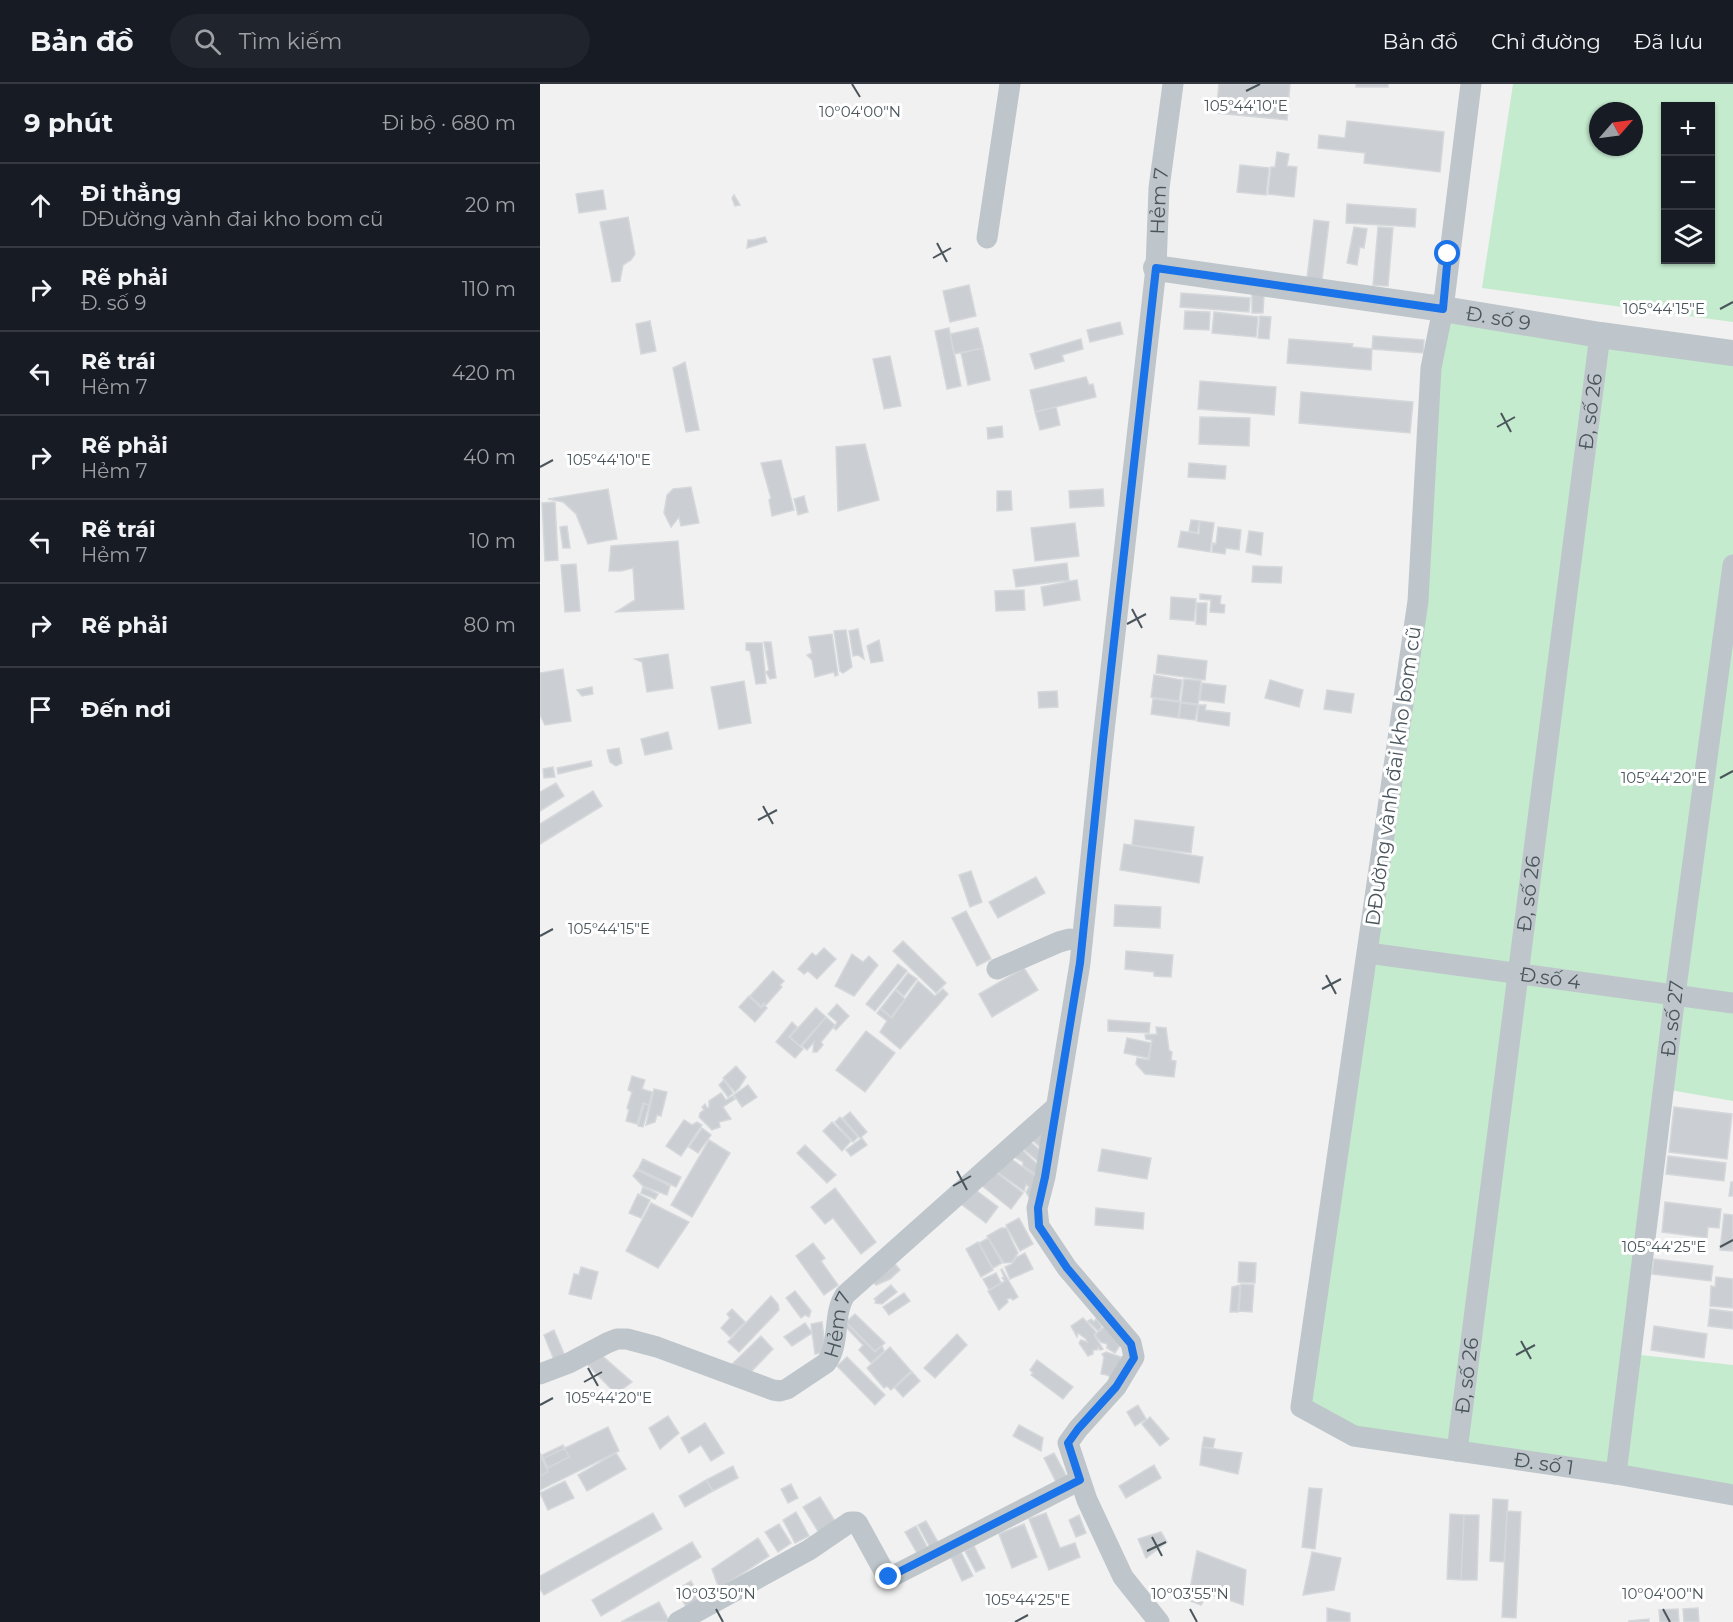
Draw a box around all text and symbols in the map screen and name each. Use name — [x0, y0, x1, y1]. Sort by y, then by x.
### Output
search box — [170, 14, 590, 68]
text: Bản đồ — [30, 24, 134, 58]
icon: search — [191, 25, 224, 58]
text: Tìm kiếm — [239, 28, 342, 55]
text: Bản đồ — [1383, 29, 1458, 54]
text: Chỉ đường — [1491, 29, 1601, 54]
text: Đã lưu — [1634, 29, 1703, 54]
text: 105°44'10"E — [1204, 96, 1288, 115]
text: 10°04'00"N — [819, 102, 901, 121]
north arrow — [1589, 102, 1643, 156]
map controls — [1661, 102, 1715, 264]
button: + — [1661, 102, 1715, 156]
text: 9 phút — [24, 107, 113, 139]
text: Đi bộ · 680 m — [383, 111, 516, 135]
button: − — [1661, 156, 1715, 210]
street label: Hẻm 7 — [1145, 166, 1174, 235]
text: Đi thẳng — [81, 180, 181, 207]
icon: ahead — [24, 189, 57, 222]
text: 20 m — [465, 193, 516, 217]
text: DĐường vành đai kho bom cũ — [81, 207, 383, 231]
button: layers — [1661, 210, 1715, 264]
route start — [1434, 240, 1460, 266]
text: Rẽ phải — [81, 264, 168, 291]
icon: right — [24, 273, 57, 306]
text: 110 m — [462, 277, 516, 301]
text: Đ. số 9 — [81, 291, 146, 315]
text: 105°44'15"E — [1623, 299, 1705, 318]
street label: Đ. số 9 — [1464, 301, 1533, 335]
text: Rẽ trái — [81, 348, 156, 375]
icon: left — [24, 357, 57, 390]
text: 420 m — [452, 361, 516, 385]
street label: Đ, số 26 — [1573, 372, 1607, 451]
text: Hẻm 7 — [81, 375, 148, 399]
text: Rẽ phải — [81, 432, 168, 459]
icon: right — [24, 441, 57, 474]
text: 40 m — [463, 445, 516, 469]
text: 105°44'10"E — [567, 450, 651, 469]
text: Hẻm 7 — [81, 459, 148, 483]
text: Rẽ trái — [81, 516, 156, 543]
icon: left — [24, 525, 57, 558]
text: 10 m — [469, 529, 516, 553]
text: Hẻm 7 — [81, 543, 148, 567]
icon: right — [24, 609, 57, 642]
text: Rẽ phải — [81, 612, 168, 639]
text: 80 m — [464, 613, 516, 637]
street label: DĐường vành đai kho bom cũ — [1360, 625, 1426, 927]
icon: arrive — [24, 693, 57, 726]
text: Đến nơi — [81, 696, 171, 723]
text: 105°44'20"E — [1621, 768, 1707, 787]
street label: Đ, số 26 — [1512, 854, 1545, 933]
text: 105°44'15"E — [568, 919, 650, 938]
street label: Đ.số 4 — [1518, 962, 1582, 994]
street label: Đ. số 27 — [1656, 979, 1689, 1058]
text: 105°44'25"E — [1622, 1237, 1706, 1256]
street label: Hẻm 7 — [819, 1287, 856, 1361]
street label: Đ, số 26 — [1450, 1336, 1483, 1415]
text: 105°44'20"E — [566, 1388, 652, 1407]
street label: Đ. số 1 — [1512, 1447, 1576, 1480]
route end — [875, 1563, 901, 1589]
text: 10°03'50"N — [676, 1584, 756, 1603]
text: 10°03'55"N — [1151, 1584, 1229, 1603]
text: 10°04'00"N — [1622, 1584, 1704, 1603]
text: 105°44'25"E — [986, 1590, 1070, 1609]

